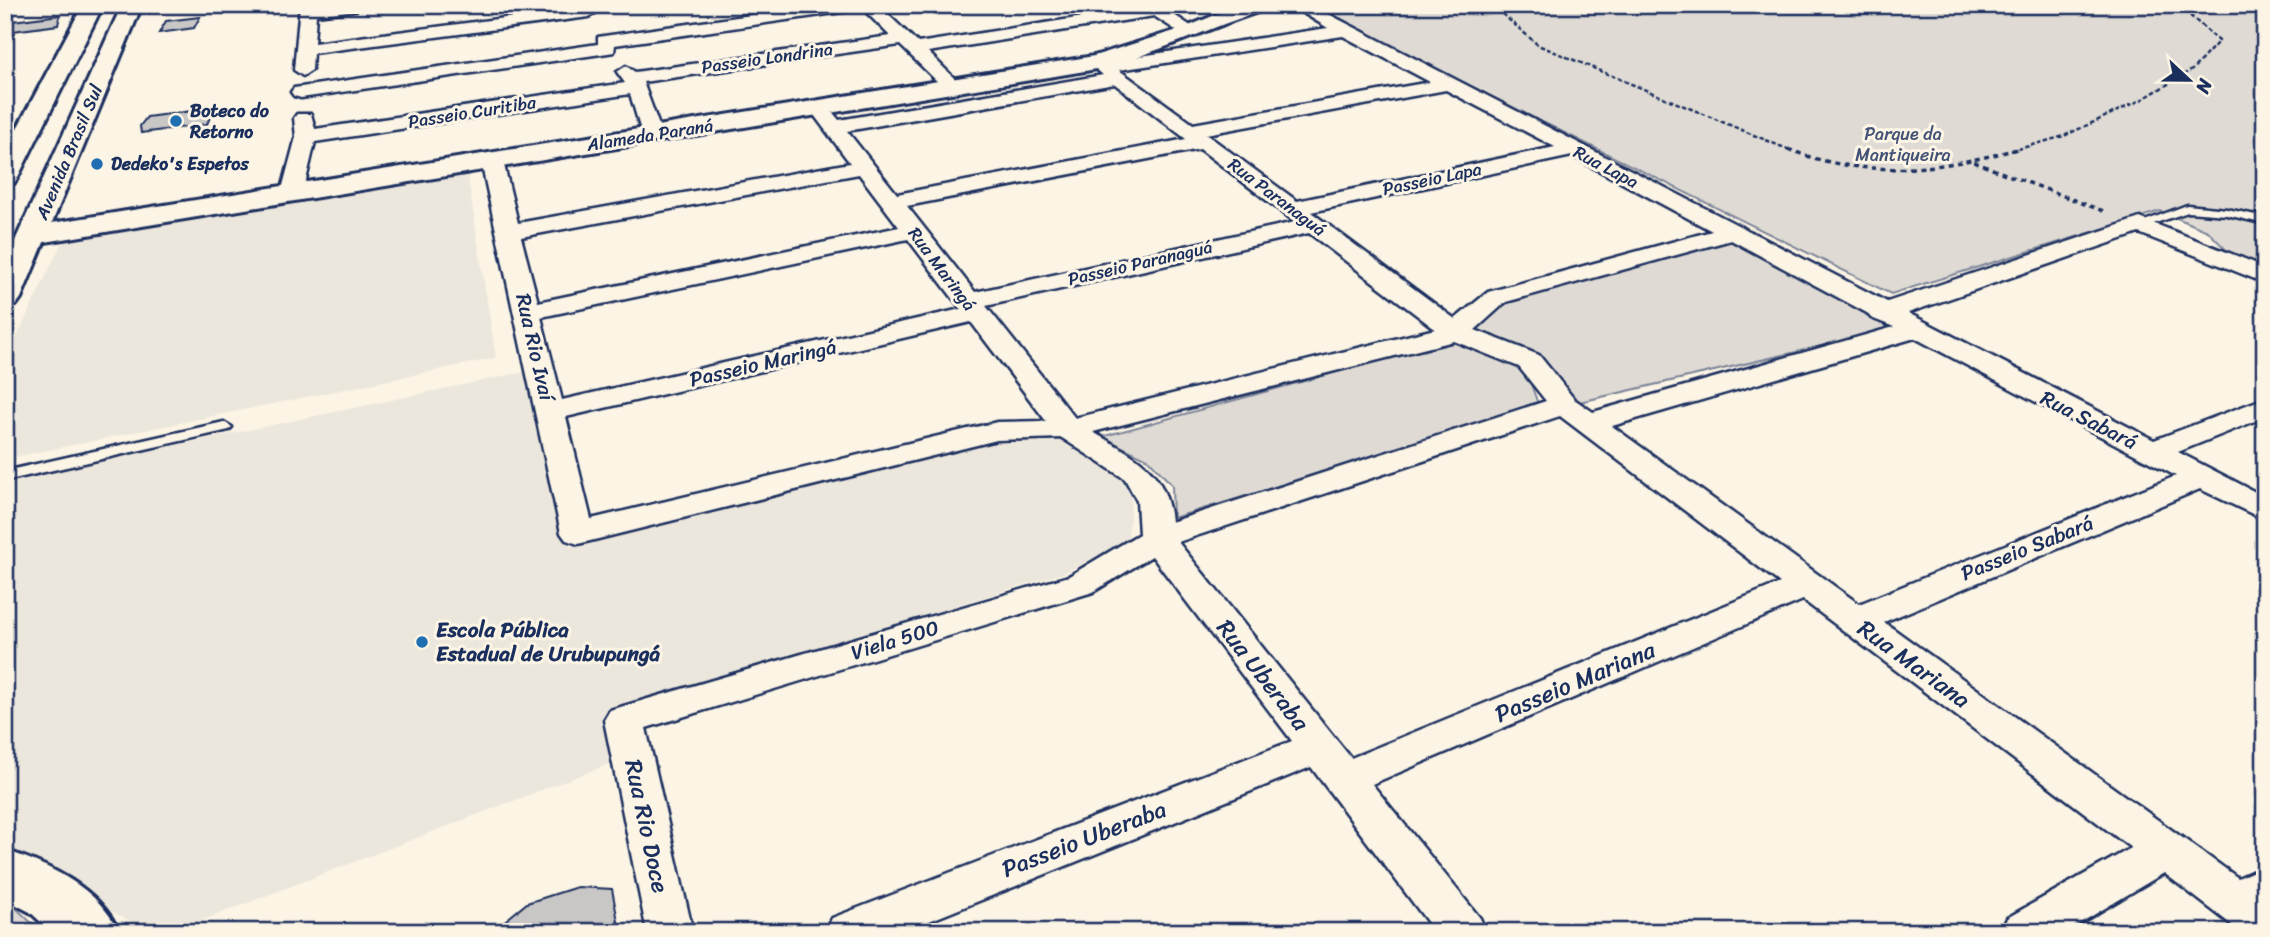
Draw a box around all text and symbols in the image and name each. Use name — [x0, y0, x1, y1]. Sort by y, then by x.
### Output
street label: Passeio Londrina — [699, 33, 835, 83]
north arrow — [2154, 46, 2224, 116]
text: N — [2186, 73, 2222, 99]
street label: Avenida Brasil Sul — [26, 79, 112, 226]
street label: Passeio Curitiba — [406, 86, 539, 138]
place label: Boteco do Retorno — [189, 95, 270, 148]
street label: Alameda Paraná — [584, 109, 715, 161]
marker: Boteco do Retorno — [168, 113, 184, 129]
park label: Parque da Mantiqueira — [1855, 118, 1951, 171]
street label: Rua Lapa — [1568, 136, 1644, 198]
place label: Dedeko's Espetos — [111, 148, 249, 180]
street label: Rua Paranaguá — [1221, 149, 1333, 245]
street label: Passeio Lapa — [1380, 153, 1484, 205]
marker: Dedeko's Espetos — [89, 156, 105, 172]
street label: Rua Maringá — [899, 220, 985, 318]
street label: Passeio Paranaguá — [1065, 231, 1215, 295]
street label: Rua Rio Ivaí — [504, 290, 566, 407]
street label: Passeio Maringá — [686, 328, 841, 398]
street label: Rua Sabará — [2034, 379, 2145, 461]
street label: Passeio Sabará — [1955, 504, 2100, 592]
street label: Rua Mariana — [1848, 608, 1980, 720]
street label: Viela 500 — [846, 609, 944, 671]
street label: Rua Uberaba — [1205, 610, 1321, 741]
place label: Escola Pública Estadual de Urubupungá — [436, 611, 661, 673]
street label: Passeio Mariana — [1488, 629, 1663, 735]
marker: Escola Pública Estadual de Urubupungá — [414, 634, 430, 650]
street label: Rua Rio Doce — [612, 755, 682, 897]
street label: Passeio Uberaba — [995, 788, 1173, 890]

